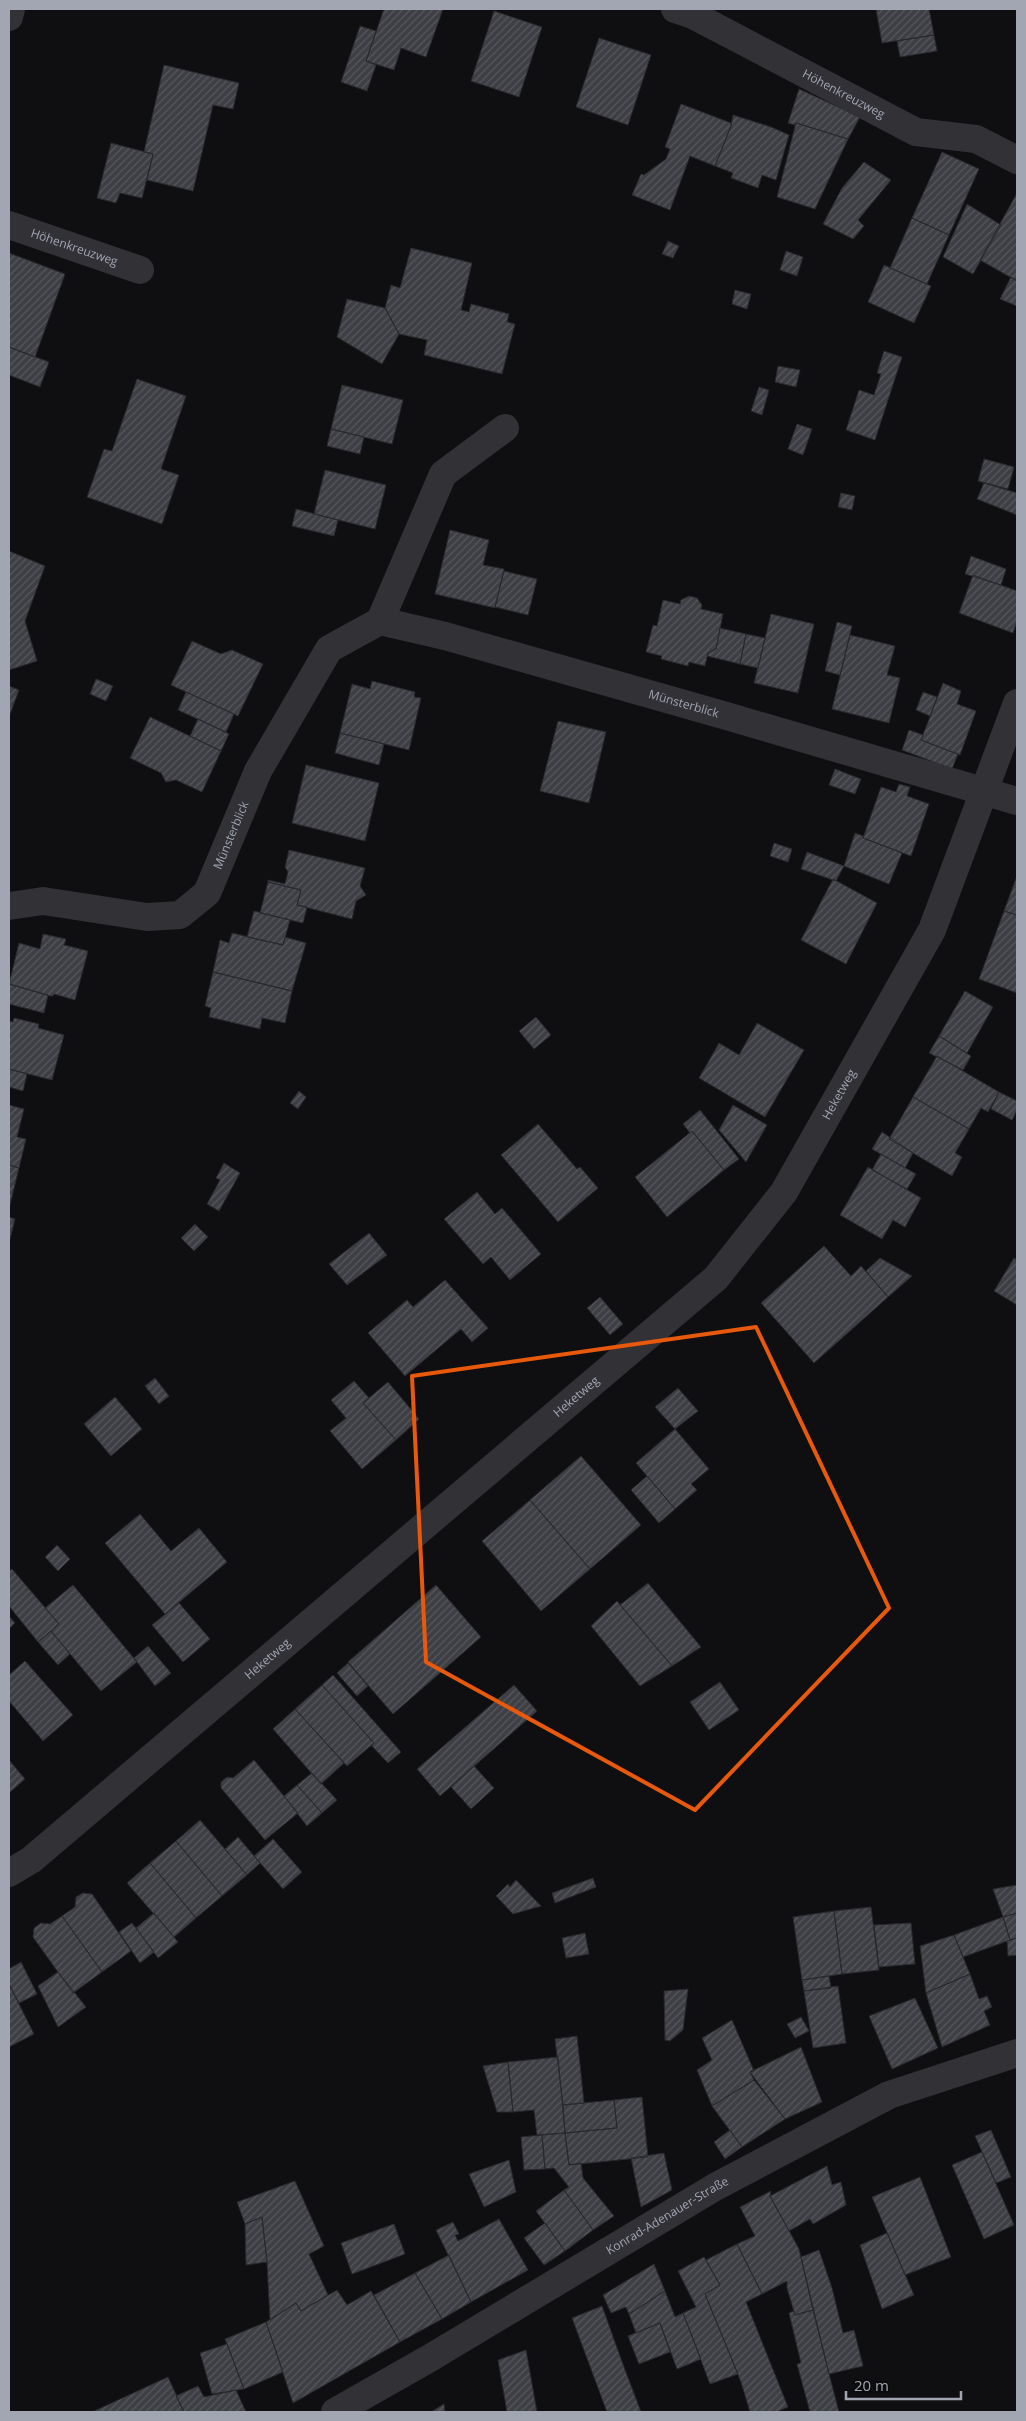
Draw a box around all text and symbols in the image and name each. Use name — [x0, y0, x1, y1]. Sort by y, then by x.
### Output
street label: Höhenkreuzweg — [800, 65, 888, 122]
street label: Höhenkreuzweg — [29, 224, 121, 270]
street label: Münsterblick — [647, 685, 722, 722]
street label: Münsterblick — [209, 798, 253, 872]
street label: Heketweg — [818, 1066, 860, 1123]
street label: Heketweg — [549, 1372, 603, 1421]
street label: Heketweg — [241, 1634, 294, 1683]
street label: Konrad-Adenauer-Straße — [603, 2172, 732, 2259]
scale bar — [846, 2368, 961, 2400]
text: 20 m — [854, 2375, 889, 2395]

